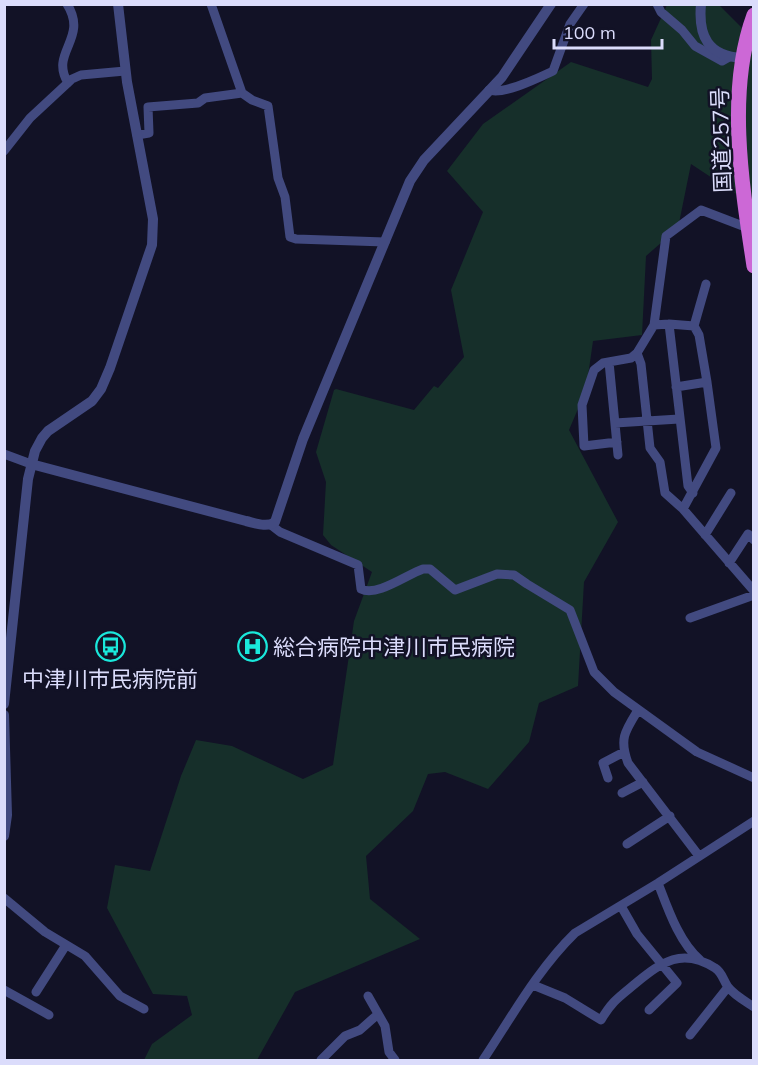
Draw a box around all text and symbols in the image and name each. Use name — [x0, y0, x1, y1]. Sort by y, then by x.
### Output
scale bar — [554, 12, 662, 50]
text: 100 m — [563, 21, 616, 44]
street label: 国道257号 — [705, 87, 737, 193]
bus stop icon: 中津川市民病院前 — [94, 631, 126, 663]
hospital icon: 総合病院中津川市民病院 — [236, 631, 268, 663]
place label: 総合病院中津川市民病院 — [273, 633, 515, 661]
place label: 中津川市民病院前 — [22, 665, 198, 693]

